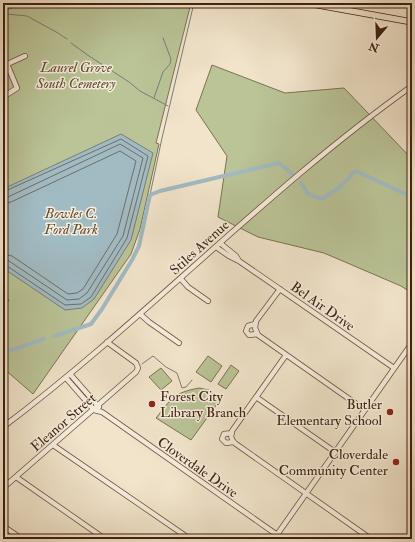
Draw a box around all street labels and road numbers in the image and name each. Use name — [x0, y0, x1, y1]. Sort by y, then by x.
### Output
street label: Stiles Avenue — [166, 216, 233, 278]
street label: Bel Air Drive — [287, 278, 358, 335]
street label: Eleanor Street — [27, 389, 100, 455]
street label: Cloverdale Drive — [154, 433, 241, 502]

